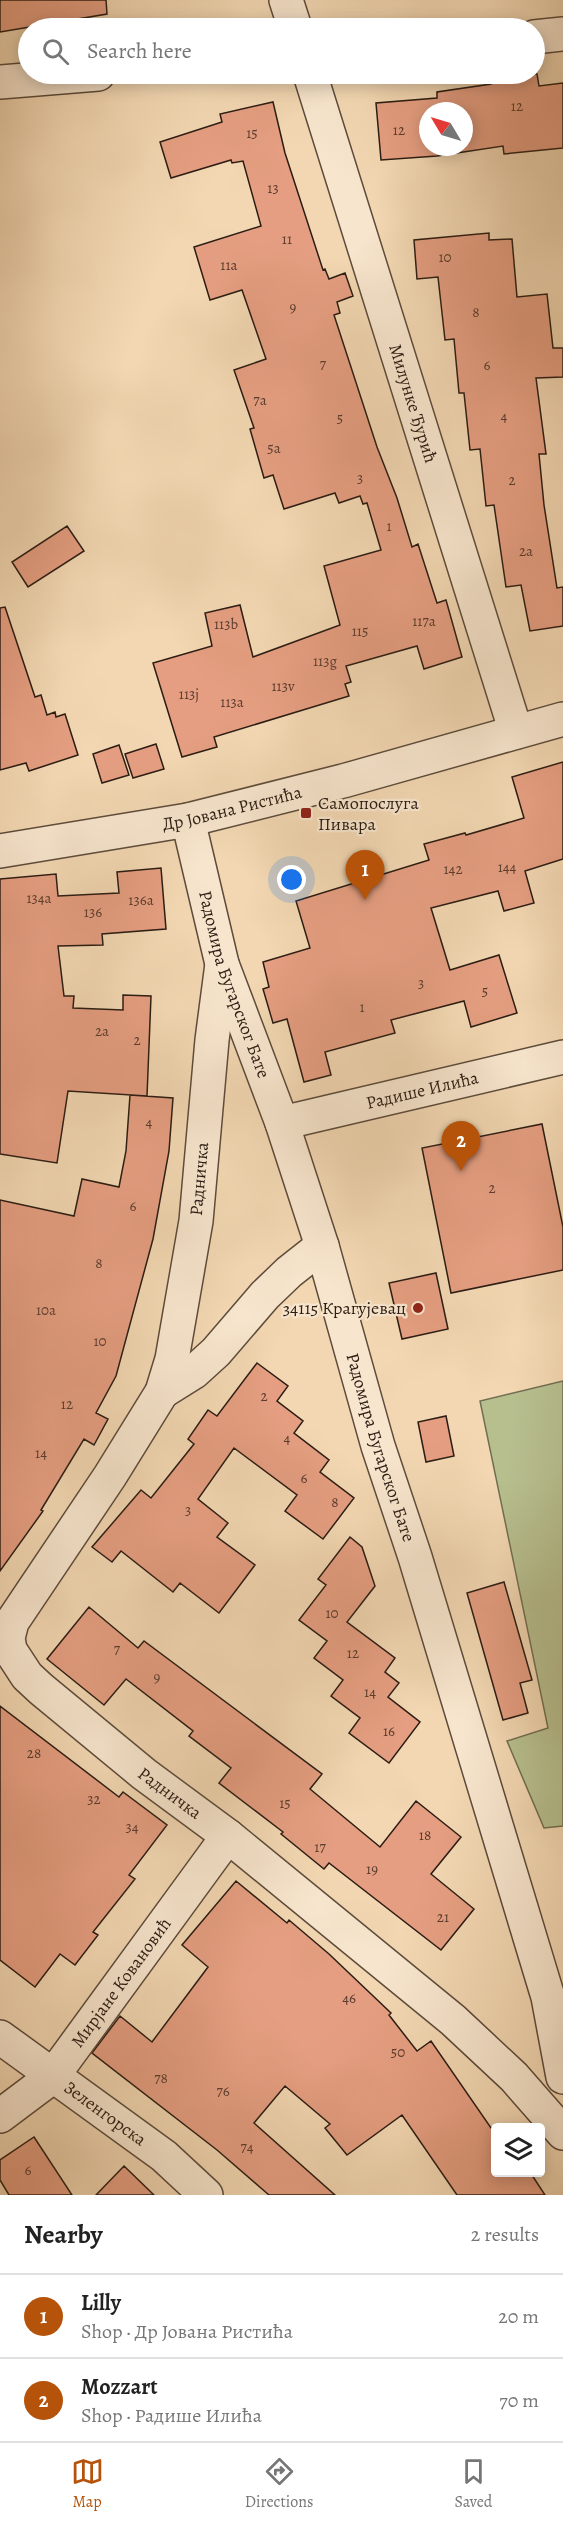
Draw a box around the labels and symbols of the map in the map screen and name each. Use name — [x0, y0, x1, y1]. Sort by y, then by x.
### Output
house number: 12 — [511, 96, 523, 116]
north arrow — [419, 102, 473, 156]
house number: 12 — [393, 120, 405, 140]
house number: 15 — [246, 123, 258, 143]
house number: 13 — [267, 178, 279, 198]
house number: 11 — [282, 229, 292, 249]
house number: 10 — [438, 247, 452, 267]
house number: 11a — [220, 255, 238, 275]
house number: 9 — [290, 297, 297, 317]
house number: 8 — [472, 302, 480, 322]
street label: Милунке Ђурић — [383, 341, 443, 466]
house number: 7 — [320, 354, 327, 374]
house number: 6 — [484, 355, 491, 375]
house number: 7a — [253, 390, 267, 410]
house number: 4 — [501, 406, 508, 426]
house number: 5 — [337, 408, 343, 428]
house number: 5a — [267, 438, 281, 458]
house number: 3 — [357, 468, 363, 488]
house number: 2 — [508, 470, 516, 490]
house number: 1 — [386, 516, 392, 536]
house number: 2a — [519, 541, 533, 561]
house number: 117a — [412, 611, 436, 631]
house number: 113b — [214, 614, 238, 634]
house number: 115 — [352, 621, 368, 641]
house number: 113g — [313, 651, 337, 671]
house number: 113v — [271, 676, 295, 696]
house number: 113j — [179, 684, 199, 704]
house number: 113a — [220, 692, 244, 712]
street label: Др Јована Ристића — [160, 780, 305, 836]
place label: Самопослуга Пивара — [318, 791, 419, 836]
marker: Самопослуга Пивара — [299, 806, 313, 820]
pin: 1 — [346, 850, 385, 900]
house number: 144 — [498, 857, 517, 877]
house number: 142 — [443, 859, 463, 879]
your location — [277, 865, 306, 894]
house number: 134a — [26, 888, 52, 908]
street label: Радомира Бугарског Бате — [193, 888, 276, 1082]
house number: 136a — [128, 890, 154, 910]
house number: 136 — [84, 902, 102, 922]
house number: 3 — [418, 973, 424, 993]
house number: 5 — [482, 981, 488, 1001]
house number: 1 — [359, 997, 365, 1017]
house number: 2a — [95, 1021, 109, 1041]
house number: 2 — [133, 1030, 141, 1050]
street label: Радише Илића — [364, 1065, 482, 1115]
house number: 4 — [146, 1112, 153, 1132]
pin: 2 — [442, 1122, 480, 1171]
street label: Радничка — [184, 1141, 214, 1217]
house number: 2 — [488, 1178, 496, 1198]
house number: 6 — [130, 1196, 137, 1216]
house number: 8 — [95, 1253, 103, 1273]
place label: 34115 Крагујевац — [283, 1296, 406, 1320]
house number: 10a — [36, 1300, 56, 1320]
marker: 34115 Крагујевац — [411, 1301, 425, 1315]
house number: 10 — [93, 1331, 107, 1351]
street label: Радомира Бугарског Бате — [341, 1350, 421, 1545]
house number: 2 — [260, 1386, 268, 1406]
house number: 12 — [61, 1394, 73, 1414]
house number: 4 — [284, 1428, 291, 1448]
house number: 14 — [35, 1443, 47, 1463]
house number: 6 — [301, 1468, 308, 1488]
house number: 8 — [331, 1492, 339, 1512]
house number: 3 — [185, 1500, 191, 1520]
house number: 10 — [325, 1603, 339, 1623]
house number: 7 — [114, 1639, 121, 1659]
house number: 12 — [347, 1643, 359, 1663]
house number: 9 — [154, 1667, 161, 1687]
house number: 14 — [364, 1682, 376, 1702]
house number: 16 — [383, 1721, 395, 1741]
house number: 28 — [27, 1743, 41, 1763]
street label: Радничка — [133, 1762, 207, 1825]
house number: 32 — [87, 1789, 101, 1809]
house number: 15 — [279, 1793, 291, 1813]
house number: 34 — [125, 1817, 139, 1837]
house number: 18 — [419, 1825, 431, 1845]
house number: 17 — [314, 1837, 326, 1857]
house number: 19 — [366, 1859, 378, 1879]
house number: 21 — [437, 1907, 449, 1927]
street label: Мирјане Ковановић — [65, 1912, 177, 2052]
house number: 46 — [342, 1988, 356, 2008]
house number: 50 — [391, 2042, 405, 2062]
house number: 78 — [154, 2068, 168, 2088]
street label: Зеленгорска — [59, 2075, 152, 2152]
house number: 76 — [216, 2081, 230, 2101]
house number: 74 — [240, 2137, 254, 2157]
house number: 6 — [25, 2160, 32, 2180]

